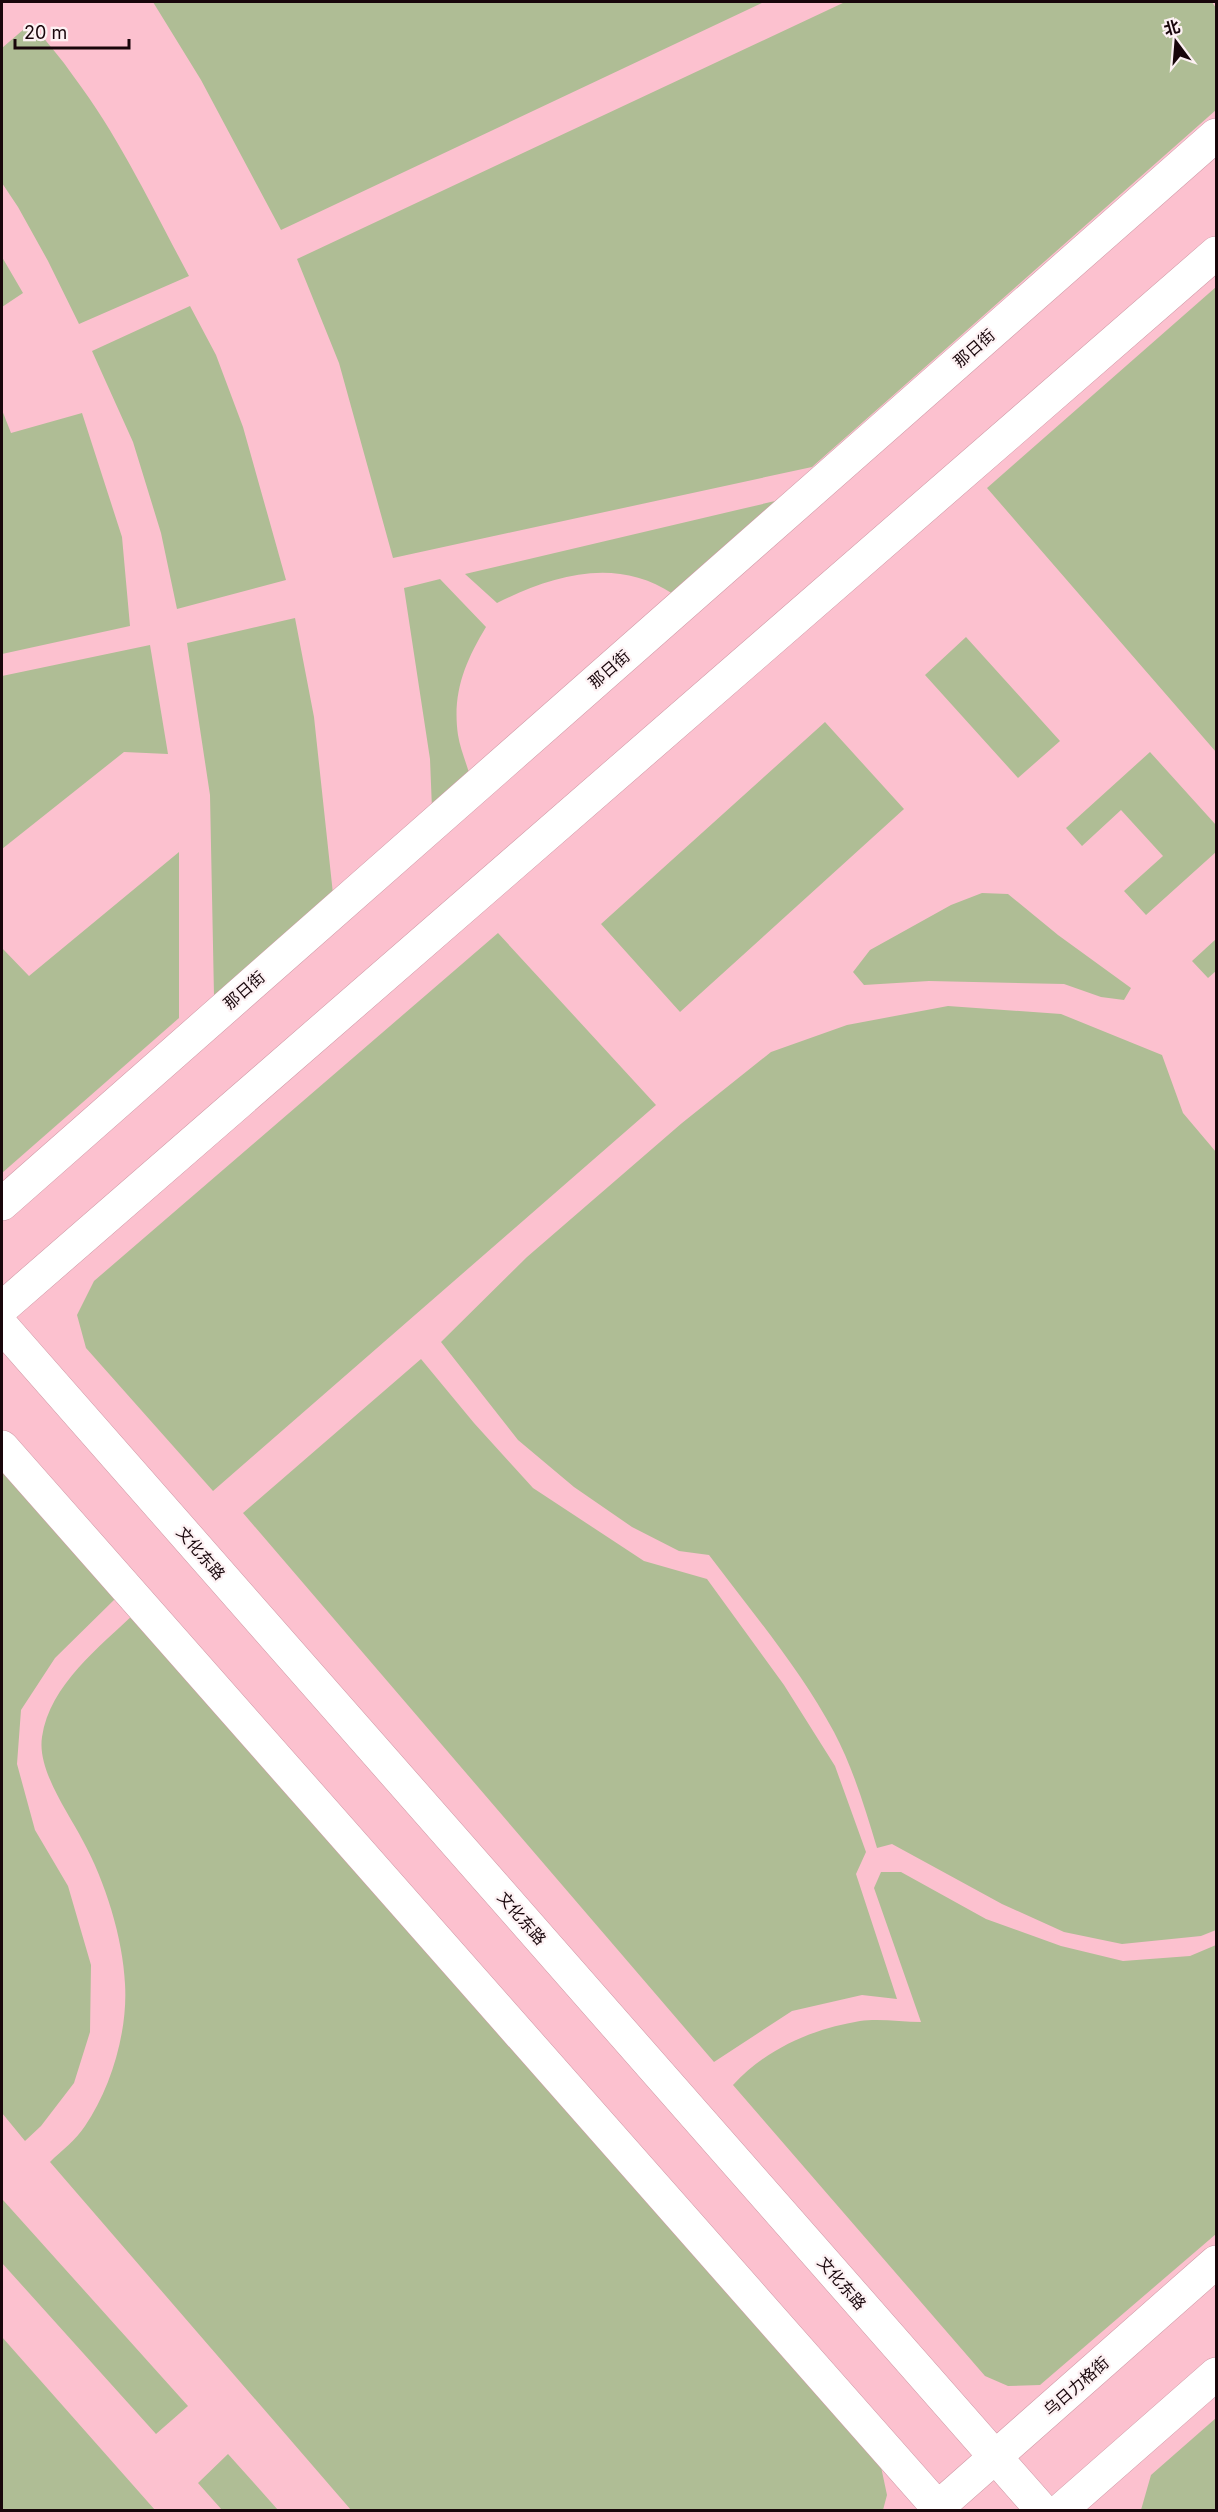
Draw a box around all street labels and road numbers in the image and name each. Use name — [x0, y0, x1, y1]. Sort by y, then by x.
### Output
street label: 那日街 — [949, 325, 999, 371]
street label: 那日街 — [584, 646, 634, 692]
street label: 那日街 — [219, 967, 269, 1013]
street label: 文化东路 — [172, 1522, 230, 1584]
street label: 文化东路 — [493, 1887, 551, 1949]
street label: 文化东路 — [813, 2252, 871, 2314]
street label: 乌日力格街 — [1039, 2352, 1113, 2420]

